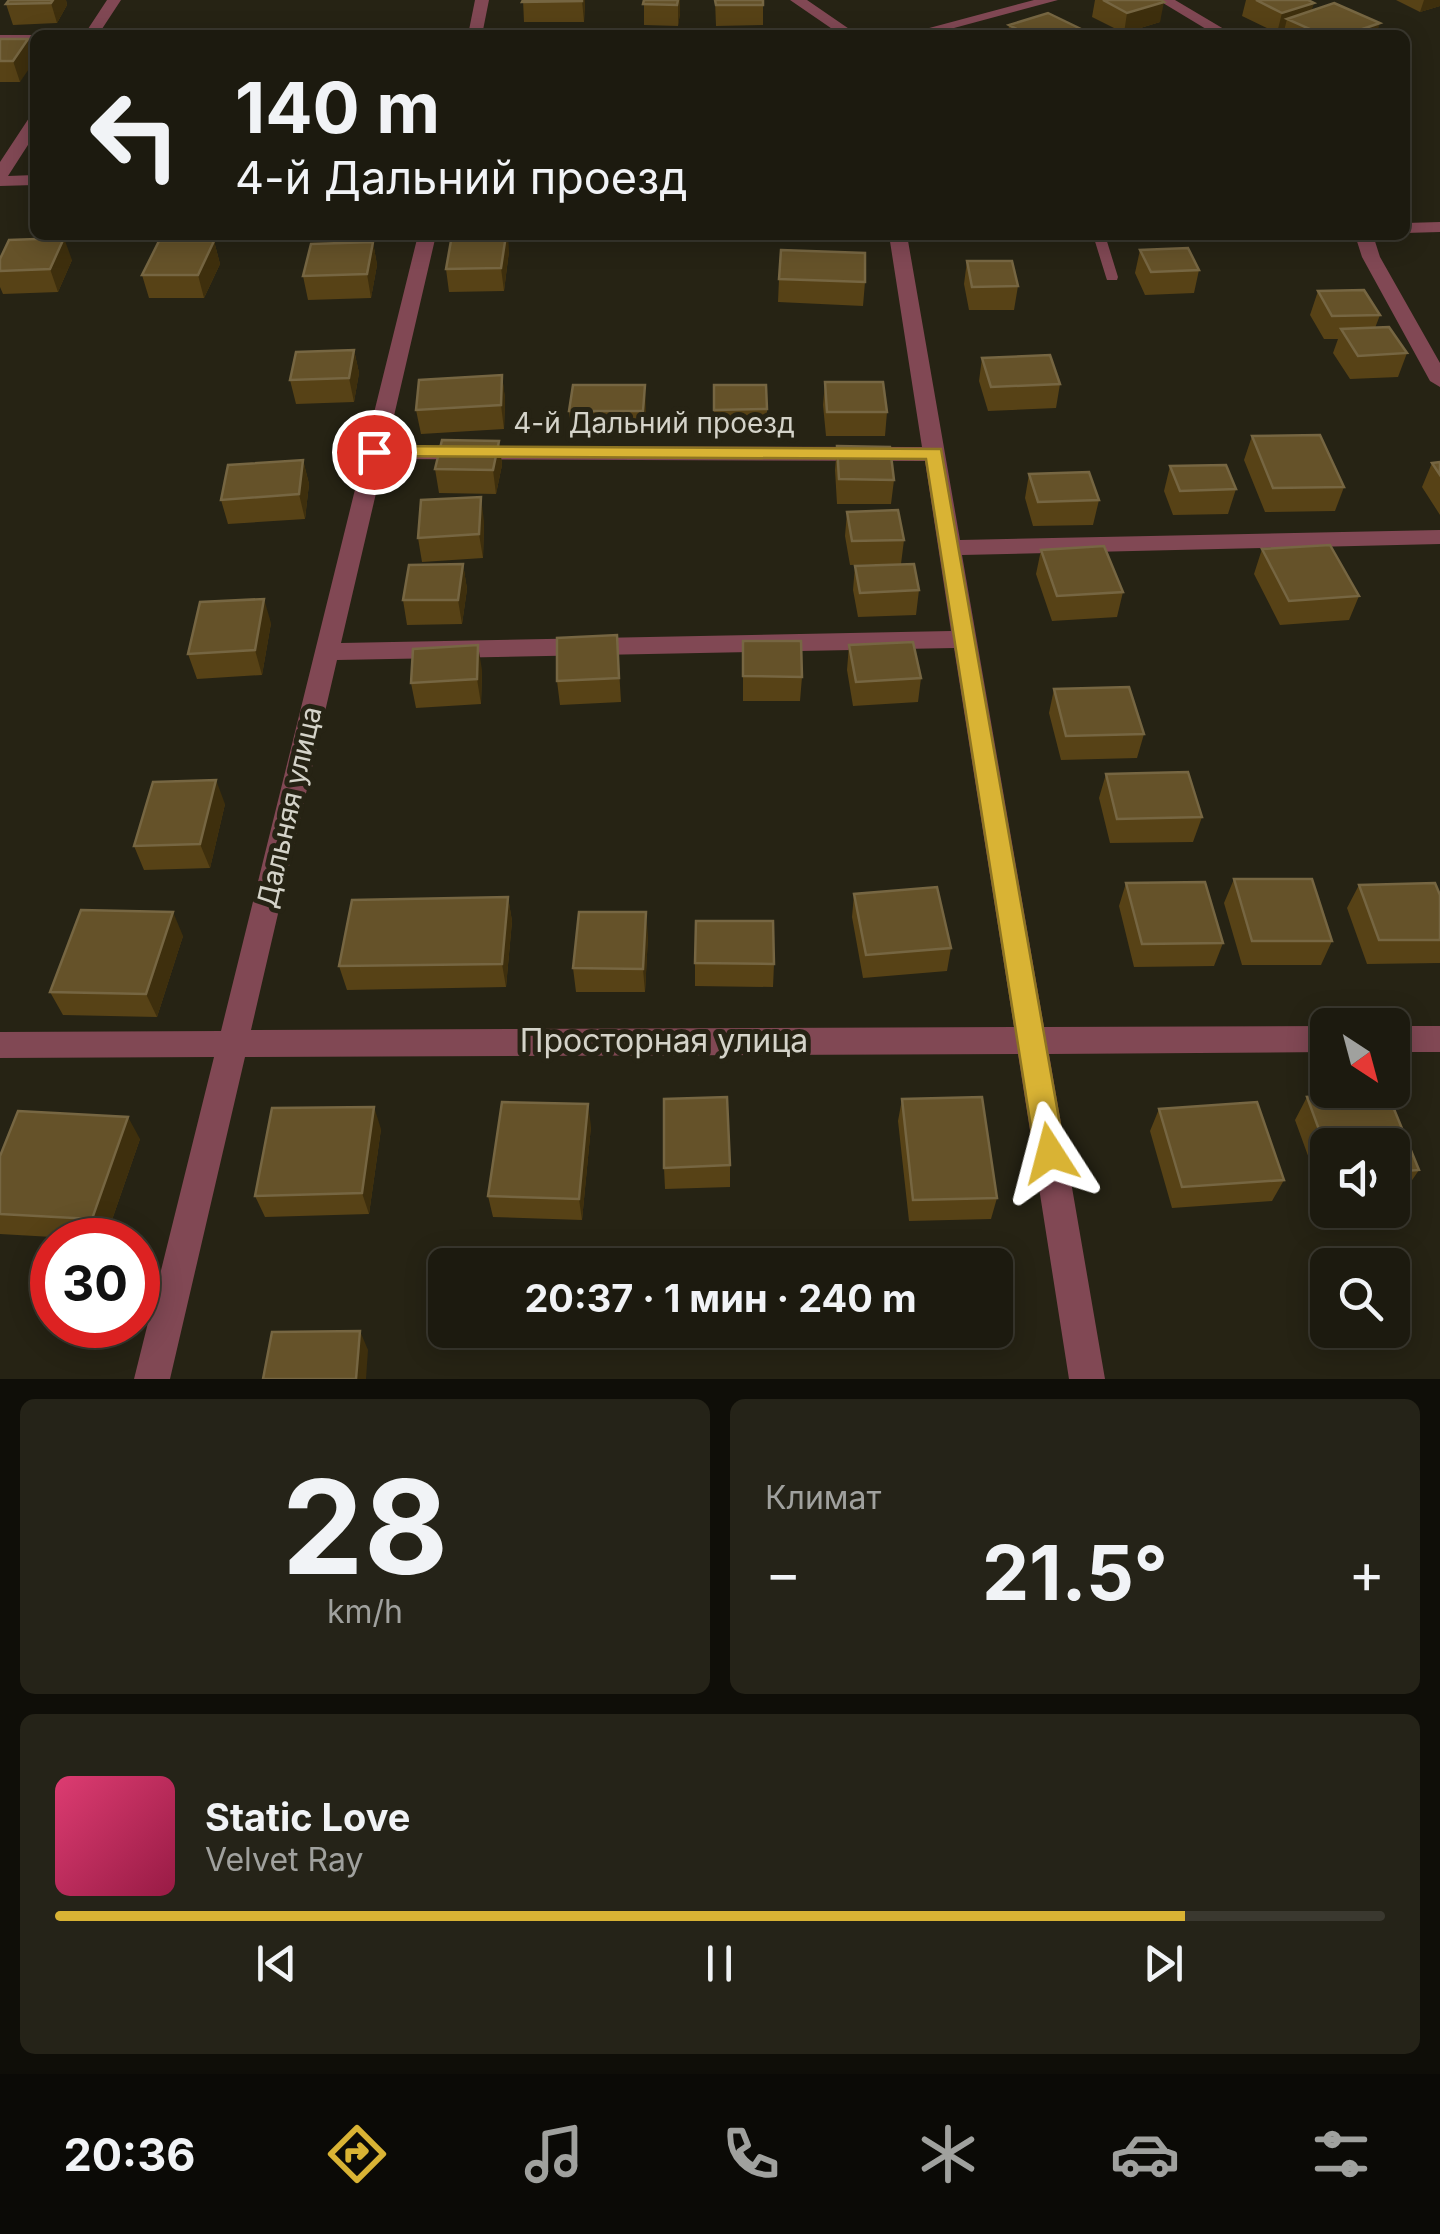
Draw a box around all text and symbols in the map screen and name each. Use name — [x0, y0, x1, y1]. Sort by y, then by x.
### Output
text: 140 m — [235, 65, 440, 150]
icon: left — [70, 70, 200, 200]
text: 4-й Дальний проезд — [235, 150, 687, 205]
street label: 4-й Дальний проезд — [513, 406, 795, 440]
pin — [332, 410, 417, 495]
icon: arrive — [347, 425, 402, 480]
street label: Дальняя улица — [249, 703, 329, 911]
north arrow — [1310, 1008, 1410, 1108]
map controls — [1310, 1008, 1410, 1348]
street label: Просторная улица — [520, 1021, 808, 1060]
position arrow — [998, 1101, 1102, 1205]
button: sound — [1310, 1128, 1410, 1228]
speed limit sign: 30 — [30, 1218, 160, 1348]
button: search — [1310, 1248, 1410, 1348]
text: 20:37 · 1 мин · 240 m — [524, 1275, 917, 1321]
text: 28 — [282, 1448, 448, 1605]
text: Климат — [765, 1478, 881, 1517]
text: 21.5° — [982, 1527, 1168, 1618]
text: − — [765, 1540, 801, 1606]
text: + — [1349, 1540, 1385, 1606]
text: km/h — [327, 1592, 403, 1631]
text: Static Love — [205, 1794, 410, 1840]
text: Velvet Ray — [205, 1840, 363, 1879]
icon: previous — [249, 1936, 304, 1991]
icon: pause — [692, 1936, 747, 1991]
icon: next — [1136, 1936, 1191, 1991]
icon: directions — [322, 2119, 392, 2189]
icon: music — [519, 2119, 589, 2189]
icon: phone — [716, 2119, 786, 2189]
icon: climate — [913, 2119, 983, 2189]
icon: car — [1110, 2119, 1180, 2189]
icon: filters — [1306, 2119, 1376, 2189]
text: 20:36 — [63, 2127, 195, 2182]

